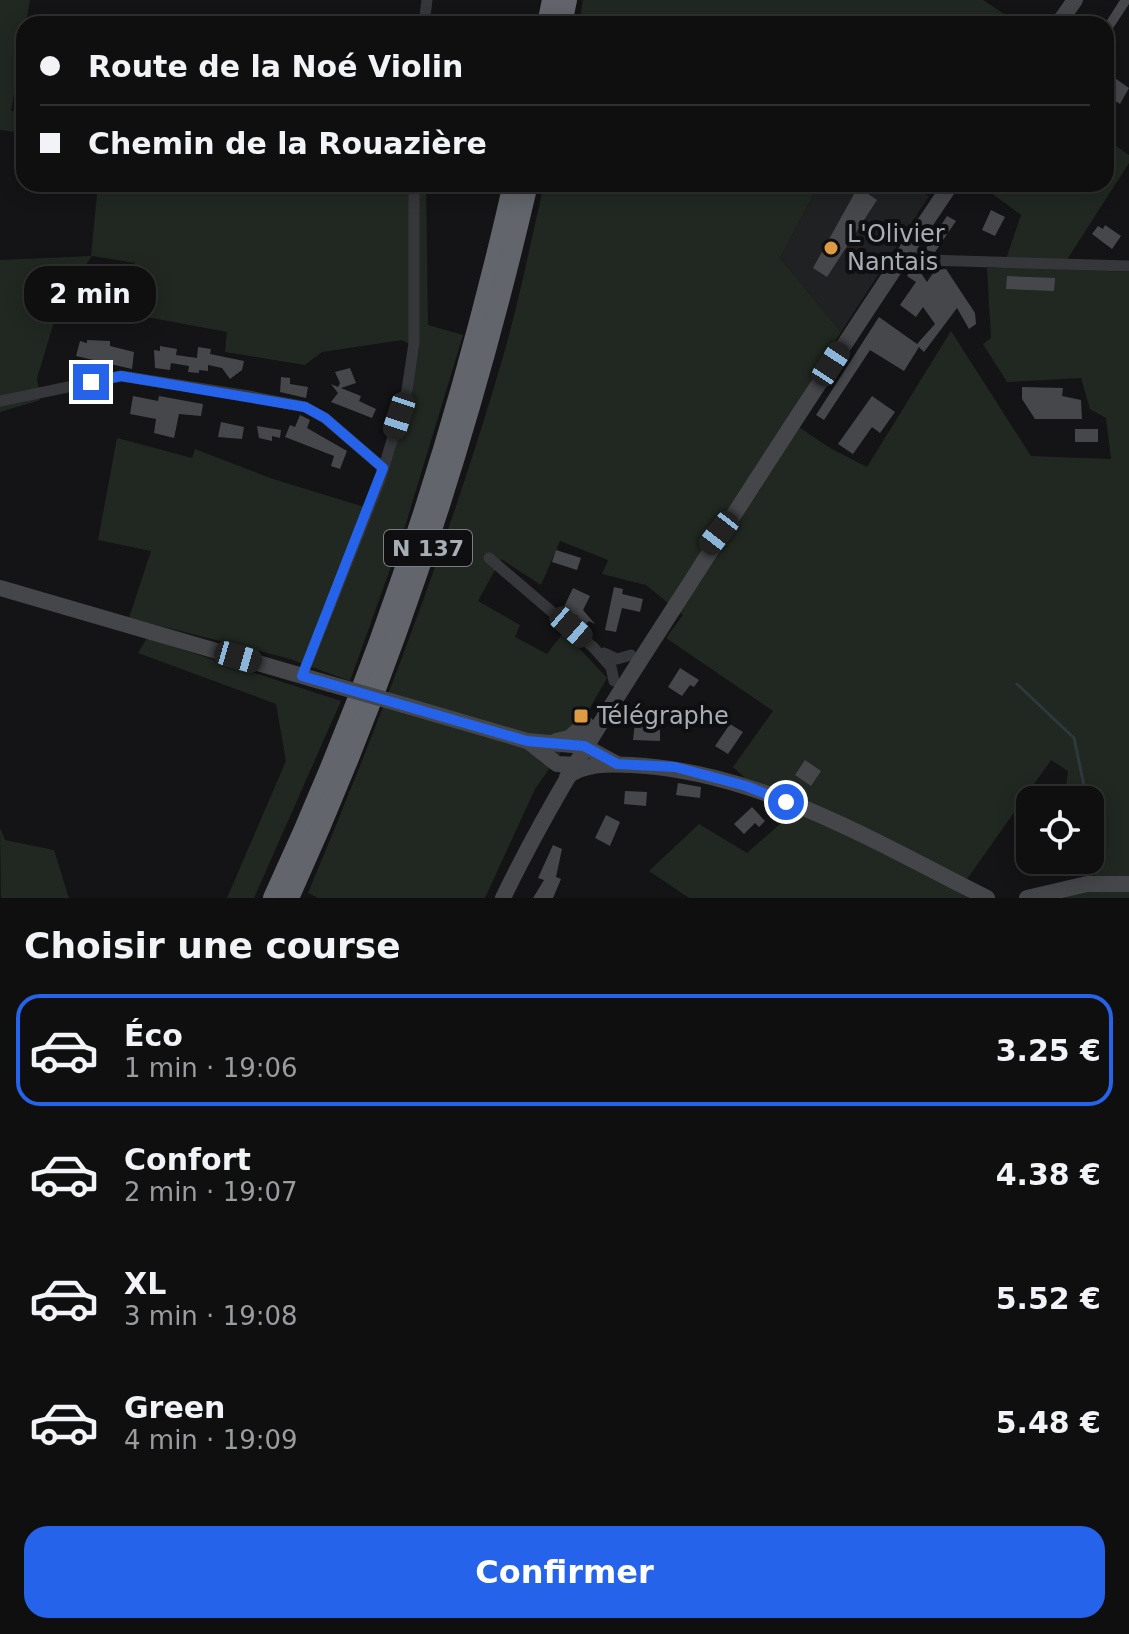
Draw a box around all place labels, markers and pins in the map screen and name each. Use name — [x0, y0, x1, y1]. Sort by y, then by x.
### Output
place label: L'Olivier Nantais — [847, 220, 945, 276]
marker: L'Olivier Nantais — [822, 239, 840, 257]
place label: Télégraphe — [596, 702, 729, 730]
marker: Télégraphe — [572, 707, 590, 725]

